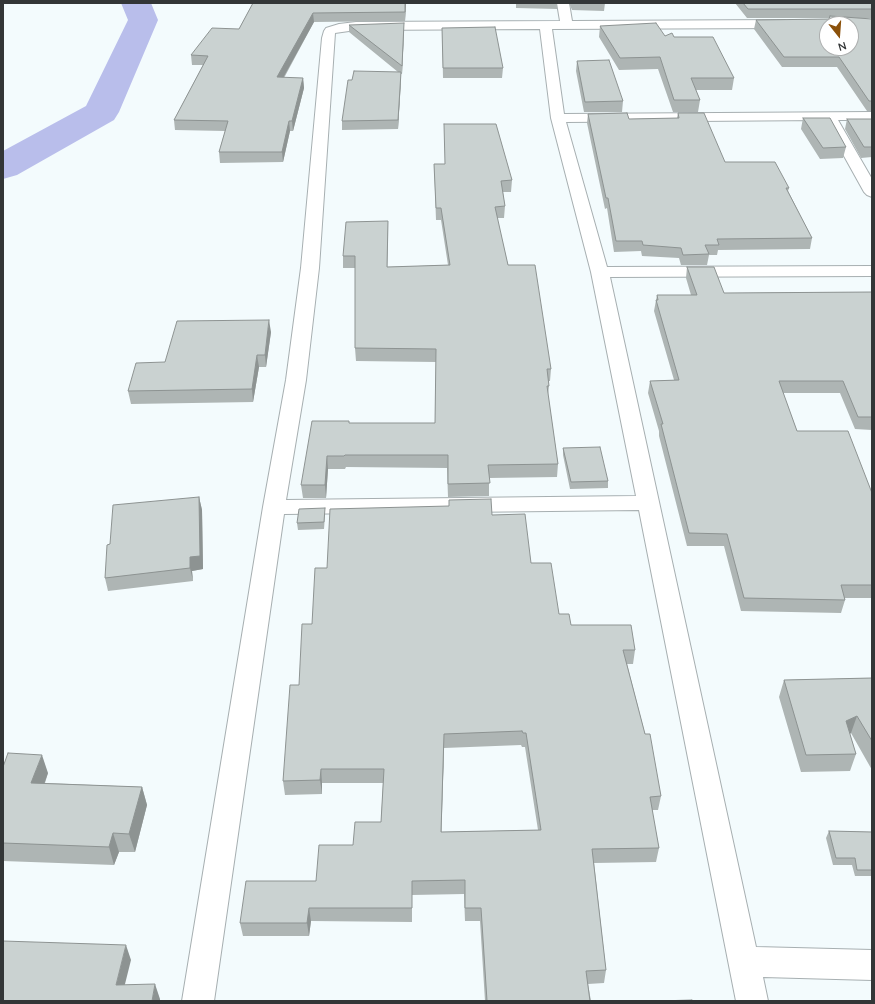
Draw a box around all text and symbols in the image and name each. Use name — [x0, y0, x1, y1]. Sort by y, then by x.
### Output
north arrow — [819, 16, 859, 56]
text: N — [836, 39, 848, 54]

